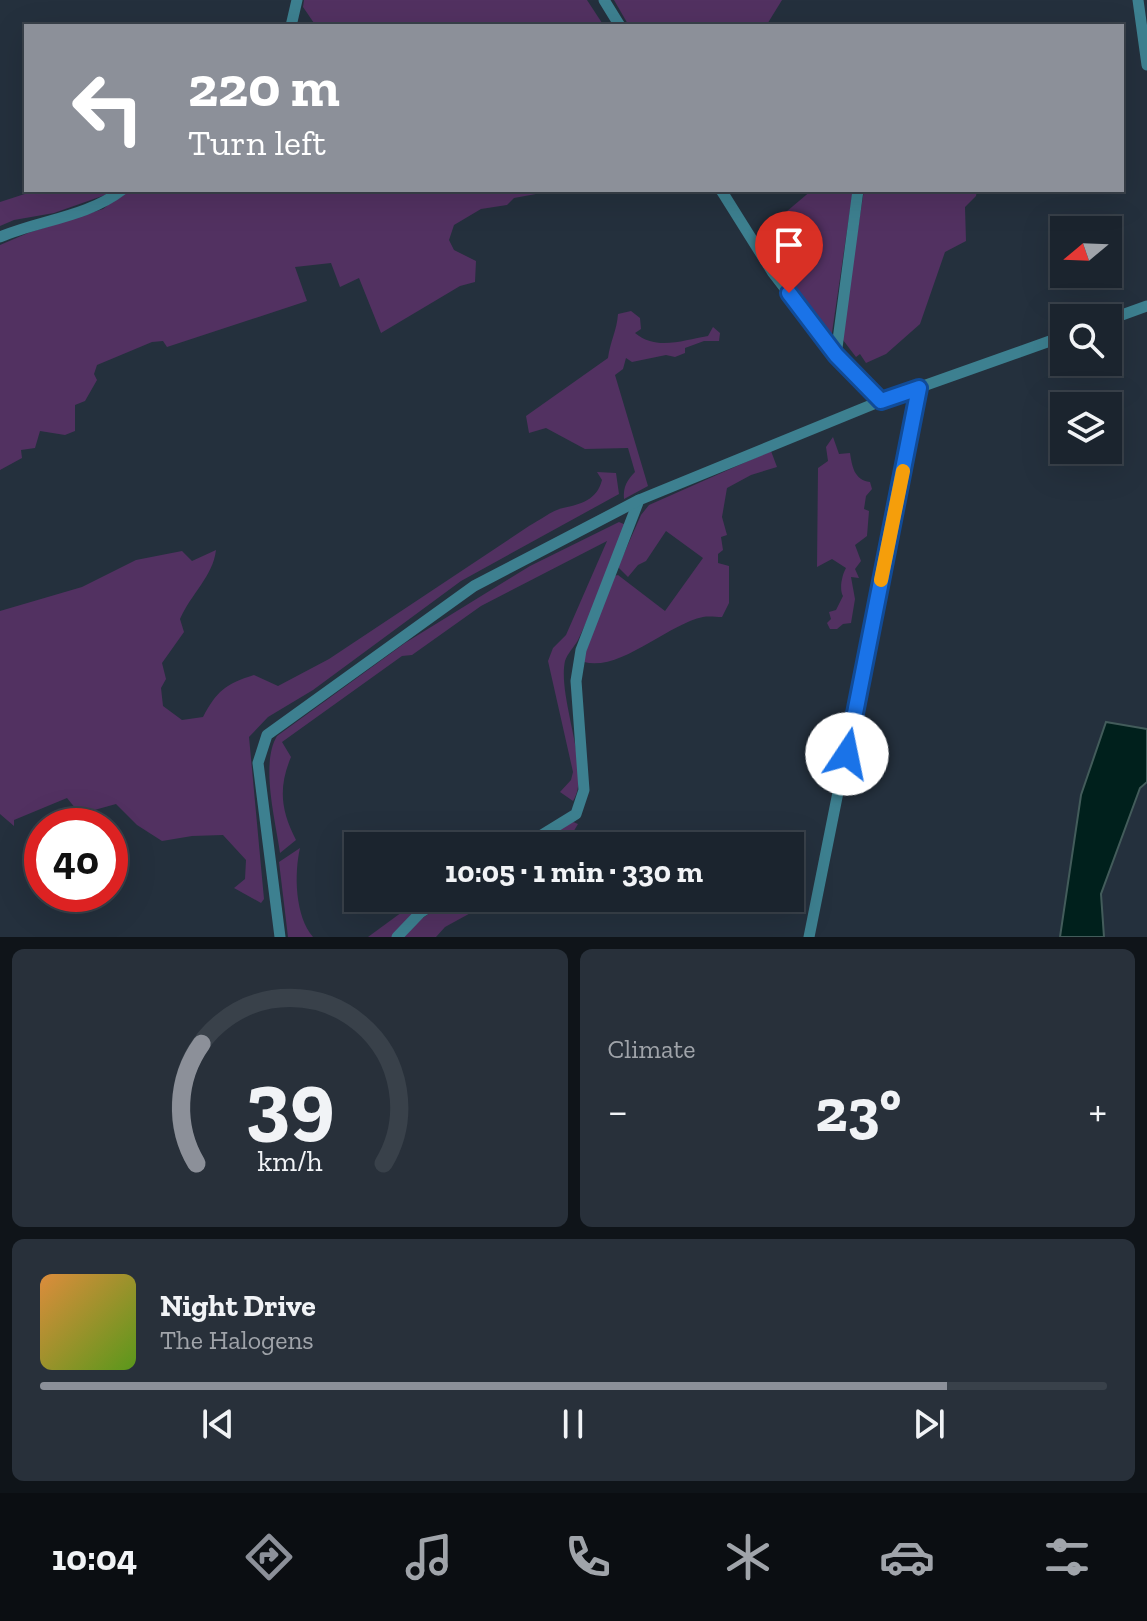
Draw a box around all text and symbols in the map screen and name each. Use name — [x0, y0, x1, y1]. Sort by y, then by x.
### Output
text: 220 m — [188, 53, 340, 120]
icon: left — [56, 56, 160, 160]
text: Turn left — [188, 121, 326, 164]
pin — [755, 211, 823, 293]
north arrow — [1050, 216, 1122, 288]
map controls — [1050, 216, 1122, 464]
icon: arrive — [767, 223, 811, 267]
button: search — [1050, 304, 1122, 376]
button: layers — [1050, 392, 1122, 464]
position arrow — [805, 712, 889, 796]
speed limit sign: 40 — [24, 808, 128, 912]
text: 10:05 · 1 min · 330 m — [445, 854, 703, 890]
text: Climate — [608, 1033, 695, 1065]
text: 39 — [245, 1051, 334, 1151]
text: 23° — [815, 1074, 901, 1146]
text: − — [608, 1084, 628, 1137]
text: + — [1088, 1084, 1107, 1137]
text: km/h — [257, 1144, 322, 1178]
text: Night Drive — [160, 1288, 316, 1324]
text: The Halogens — [160, 1324, 314, 1356]
icon: previous — [196, 1402, 240, 1446]
icon: pause — [551, 1402, 595, 1446]
icon: next — [907, 1402, 951, 1446]
icon: directions — [241, 1529, 297, 1585]
icon: music — [401, 1529, 457, 1585]
icon: phone — [560, 1529, 616, 1585]
icon: climate — [720, 1529, 776, 1585]
icon: car — [879, 1529, 935, 1585]
icon: filters — [1039, 1529, 1095, 1585]
text: 10:04 — [52, 1536, 137, 1579]

